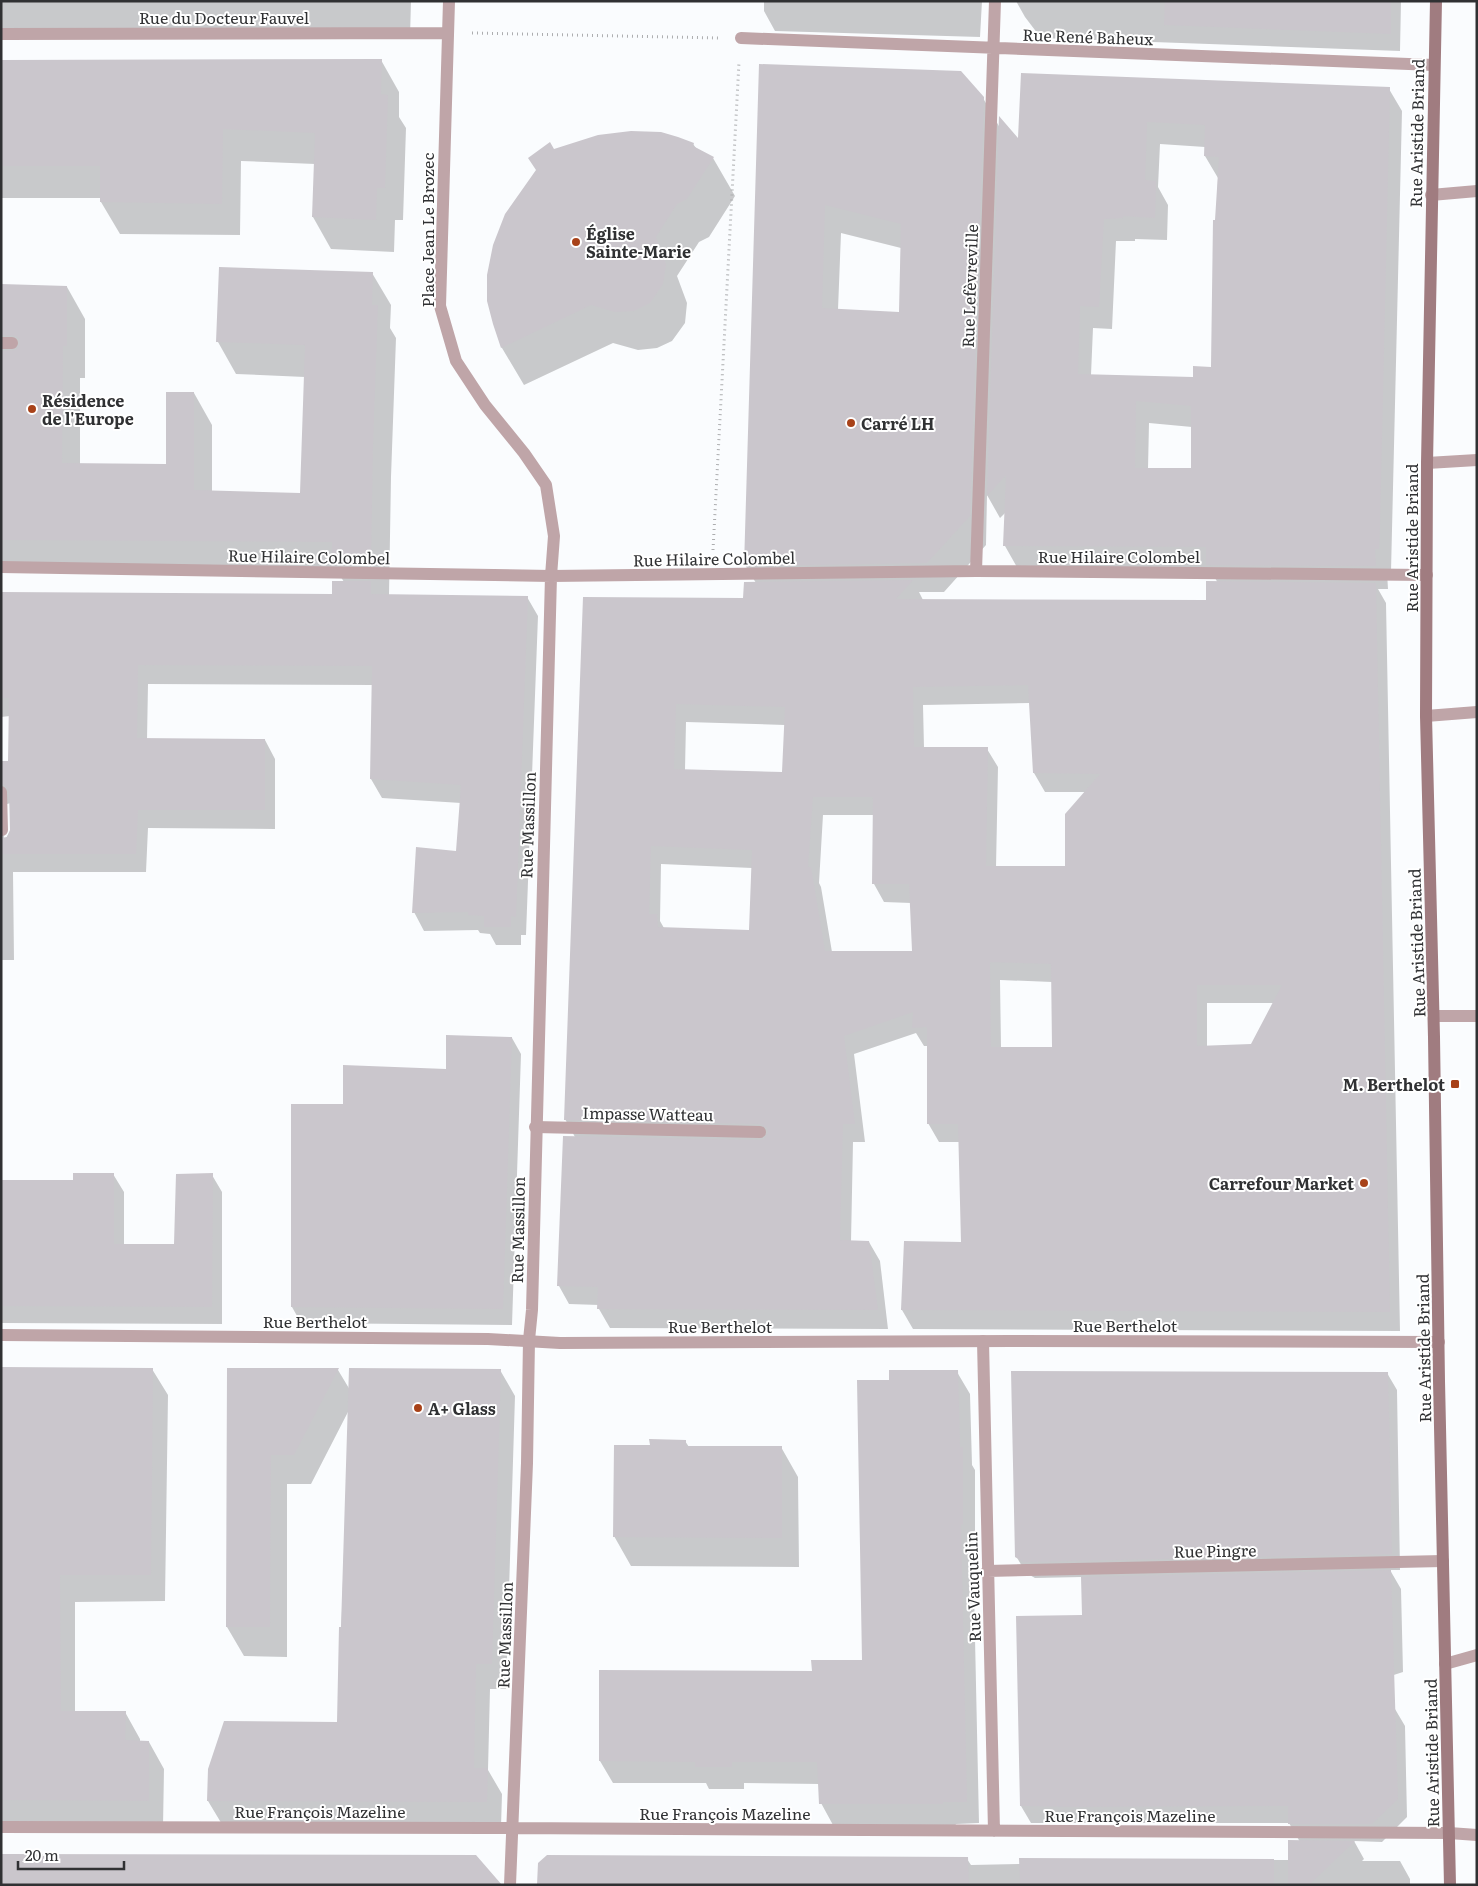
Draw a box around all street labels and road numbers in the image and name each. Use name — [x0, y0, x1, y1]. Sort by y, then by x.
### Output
street label: Rue du Docteur Fauvel — [139, 5, 309, 29]
street label: Rue René Baheux — [1022, 22, 1155, 50]
street label: Rue Aristide Briand — [1403, 58, 1429, 208]
street label: Place Jean Le Brozec — [415, 153, 439, 307]
street label: Rue Lefèvreville — [955, 224, 983, 348]
street label: Rue Aristide Briand — [1399, 463, 1423, 613]
street label: Rue Hilaire Colombel — [228, 543, 390, 569]
street label: Rue Hilaire Colombel — [1038, 544, 1200, 568]
street label: Rue Hilaire Colombel — [633, 545, 795, 571]
street label: Rue Massillon — [513, 771, 541, 879]
street label: Rue Aristide Briand — [1401, 868, 1431, 1018]
street label: Impasse Watteau — [582, 1100, 714, 1126]
street label: Rue Massillon — [504, 1176, 530, 1284]
street label: Rue Aristide Briand — [1410, 1273, 1436, 1423]
street label: Rue Berthelot — [263, 1309, 368, 1333]
street label: Rue Berthelot — [1073, 1313, 1178, 1337]
street label: Rue Berthelot — [668, 1314, 773, 1338]
street label: Rue Vauquelin — [958, 1531, 986, 1643]
street label: Rue Pingre — [1173, 1537, 1257, 1563]
street label: Rue Massillon — [490, 1581, 518, 1689]
street label: Rue Aristide Briand — [1418, 1678, 1444, 1828]
street label: Rue François Mazeline — [234, 1799, 406, 1823]
street label: Rue François Mazeline — [639, 1801, 811, 1825]
street label: Rue François Mazeline — [1044, 1803, 1216, 1827]

